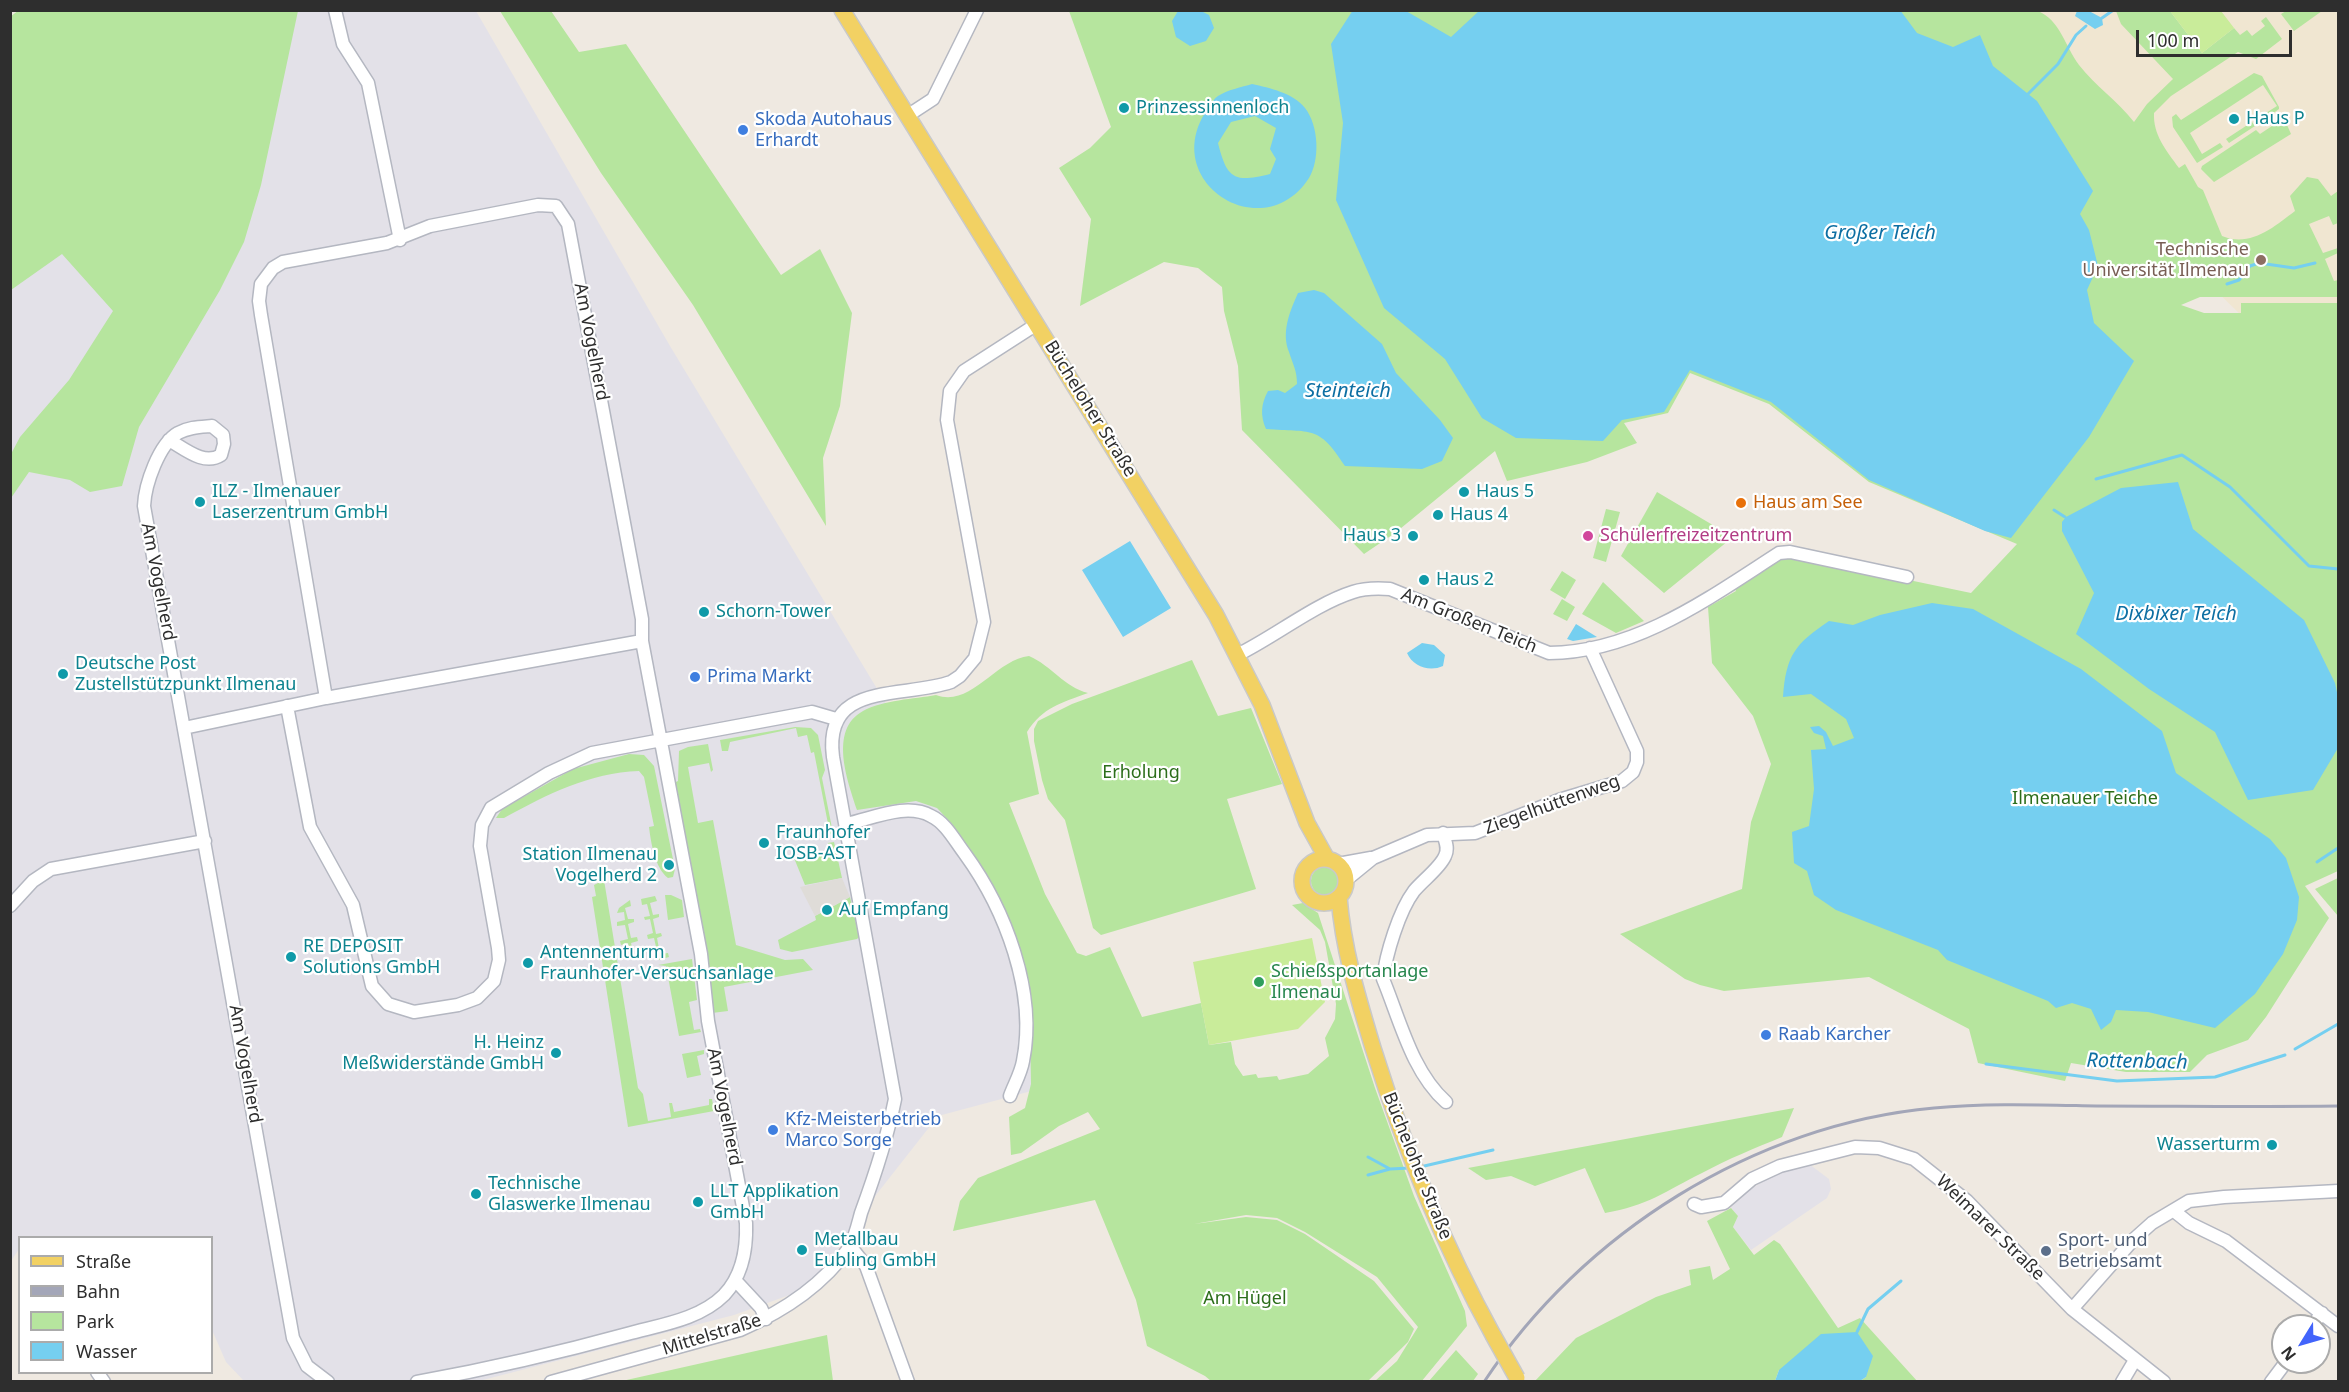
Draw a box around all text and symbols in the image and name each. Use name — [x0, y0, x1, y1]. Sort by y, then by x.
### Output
scale bar — [2139, 18, 2295, 56]
text: 100 m — [2147, 28, 2199, 52]
place label: Prinzessinnenloch — [1136, 97, 1289, 119]
marker: Prinzessinnenloch — [1117, 101, 1131, 115]
place label: Haus P — [2246, 108, 2305, 130]
place label: Skoda Autohaus Erhardt — [755, 109, 892, 152]
marker: Haus P — [2227, 112, 2241, 126]
marker: Skoda Autohaus Erhardt — [736, 123, 750, 137]
water label: Großer Teich — [1824, 221, 1936, 245]
place label: Technische Universität Ilmenau — [2082, 239, 2249, 282]
marker: Technische Universität Ilmenau — [2254, 253, 2268, 267]
street label: Am Vogelherd — [569, 281, 613, 403]
street label: Bücheloher Straße — [1039, 337, 1141, 481]
water label: Steinteich — [1305, 379, 1391, 403]
place label: ILZ - Ilmenauer Laserzentrum GmbH — [212, 481, 388, 524]
place label: Haus 5 — [1476, 481, 1534, 503]
marker: Haus 5 — [1457, 485, 1471, 499]
place label: Haus am See — [1753, 492, 1863, 514]
marker: ILZ - Ilmenauer Laserzentrum GmbH — [193, 495, 207, 509]
marker: Haus am See — [1734, 496, 1748, 510]
place label: Haus 4 — [1450, 504, 1508, 526]
marker: Haus 4 — [1431, 508, 1445, 522]
street label: Am Vogelherd — [136, 521, 180, 643]
place label: Haus 3 — [1343, 525, 1401, 547]
place label: Schülerfreizeitzentrum — [1600, 525, 1792, 547]
marker: Haus 3 — [1406, 529, 1420, 543]
marker: Schülerfreizeitzentrum — [1581, 529, 1595, 543]
place label: Haus 2 — [1436, 569, 1494, 591]
marker: Haus 2 — [1417, 573, 1431, 587]
street label: Am Großen Teich — [1398, 584, 1540, 658]
place label: Schorn-Tower — [716, 601, 831, 623]
water label: Dixbixer Teich — [2115, 602, 2237, 626]
marker: Schorn-Tower — [697, 605, 711, 619]
place label: Deutsche Post Zustellstützpunkt Ilmenau — [75, 653, 296, 696]
place label: Prima Markt — [707, 666, 812, 688]
marker: Deutsche Post Zustellstützpunkt Ilmenau — [56, 667, 70, 681]
marker: Prima Markt — [688, 670, 702, 684]
park label: Erholung — [1102, 762, 1180, 784]
street label: Ziegelhüttenweg — [1481, 770, 1623, 840]
park label: Ilmenauer Teiche — [2012, 788, 2158, 810]
place label: Fraunhofer IOSB-AST — [776, 822, 871, 864]
marker: Fraunhofer IOSB-AST — [757, 836, 771, 850]
place label: Station Ilmenau Vogelherd 2 — [523, 844, 657, 886]
marker: Station Ilmenau Vogelherd 2 — [662, 858, 676, 872]
place label: Auf Empfang — [839, 899, 949, 921]
marker: Auf Empfang — [820, 903, 834, 917]
place label: RE DEPOSIT Solutions GmbH — [303, 936, 440, 978]
place label: Antennenturm Fraunhofer-Versuchsanlage — [540, 942, 774, 984]
marker: RE DEPOSIT Solutions GmbH — [284, 950, 298, 964]
marker: Antennenturm Fraunhofer-Versuchsanlage — [521, 956, 535, 970]
place label: Schießsportanlage Ilmenau — [1271, 961, 1428, 1004]
marker: Schießsportanlage Ilmenau — [1252, 975, 1266, 989]
street label: Am Vogelherd — [224, 1003, 266, 1125]
place label: Raab Karcher — [1778, 1024, 1891, 1046]
marker: Raab Karcher — [1759, 1028, 1773, 1042]
place label: H. Heinz Meßwiderstände GmbH — [342, 1032, 544, 1074]
marker: H. Heinz Meßwiderstände GmbH — [549, 1046, 563, 1060]
street label: Am Vogelherd — [702, 1046, 746, 1168]
water label: Rottenbach — [2086, 1049, 2188, 1075]
street label: Bücheloher Straße — [1378, 1089, 1456, 1243]
place label: Kfz-Meisterbetrieb Marco Sorge — [785, 1109, 941, 1152]
marker: Kfz-Meisterbetrieb Marco Sorge — [766, 1123, 780, 1137]
place label: Wasserturm — [2157, 1134, 2260, 1156]
marker: Wasserturm — [2265, 1138, 2279, 1152]
street label: Weimarer Straße — [1931, 1171, 2049, 1285]
place label: Technische Glaswerke Ilmenau — [488, 1173, 651, 1216]
place label: LLT Applikation GmbH — [710, 1181, 839, 1224]
marker: Technische Glaswerke Ilmenau — [469, 1187, 483, 1201]
marker: LLT Applikation GmbH — [691, 1195, 705, 1209]
place label: Metallbau Eubling GmbH — [814, 1229, 937, 1272]
place label: Sport- und Betriebsamt — [2058, 1230, 2162, 1272]
legend — [18, 1236, 213, 1374]
marker: Metallbau Eubling GmbH — [795, 1243, 809, 1257]
marker: Sport- und Betriebsamt — [2039, 1244, 2053, 1258]
text: Straße — [76, 1249, 131, 1273]
text: Bahn — [76, 1279, 120, 1303]
park label: Am Hügel — [1203, 1288, 1287, 1310]
text: Park — [76, 1309, 114, 1333]
street label: Mittelstraße — [660, 1310, 764, 1360]
north arrow — [2271, 1314, 2331, 1374]
text: Wasser — [76, 1339, 137, 1363]
text: N — [2276, 1342, 2301, 1365]

